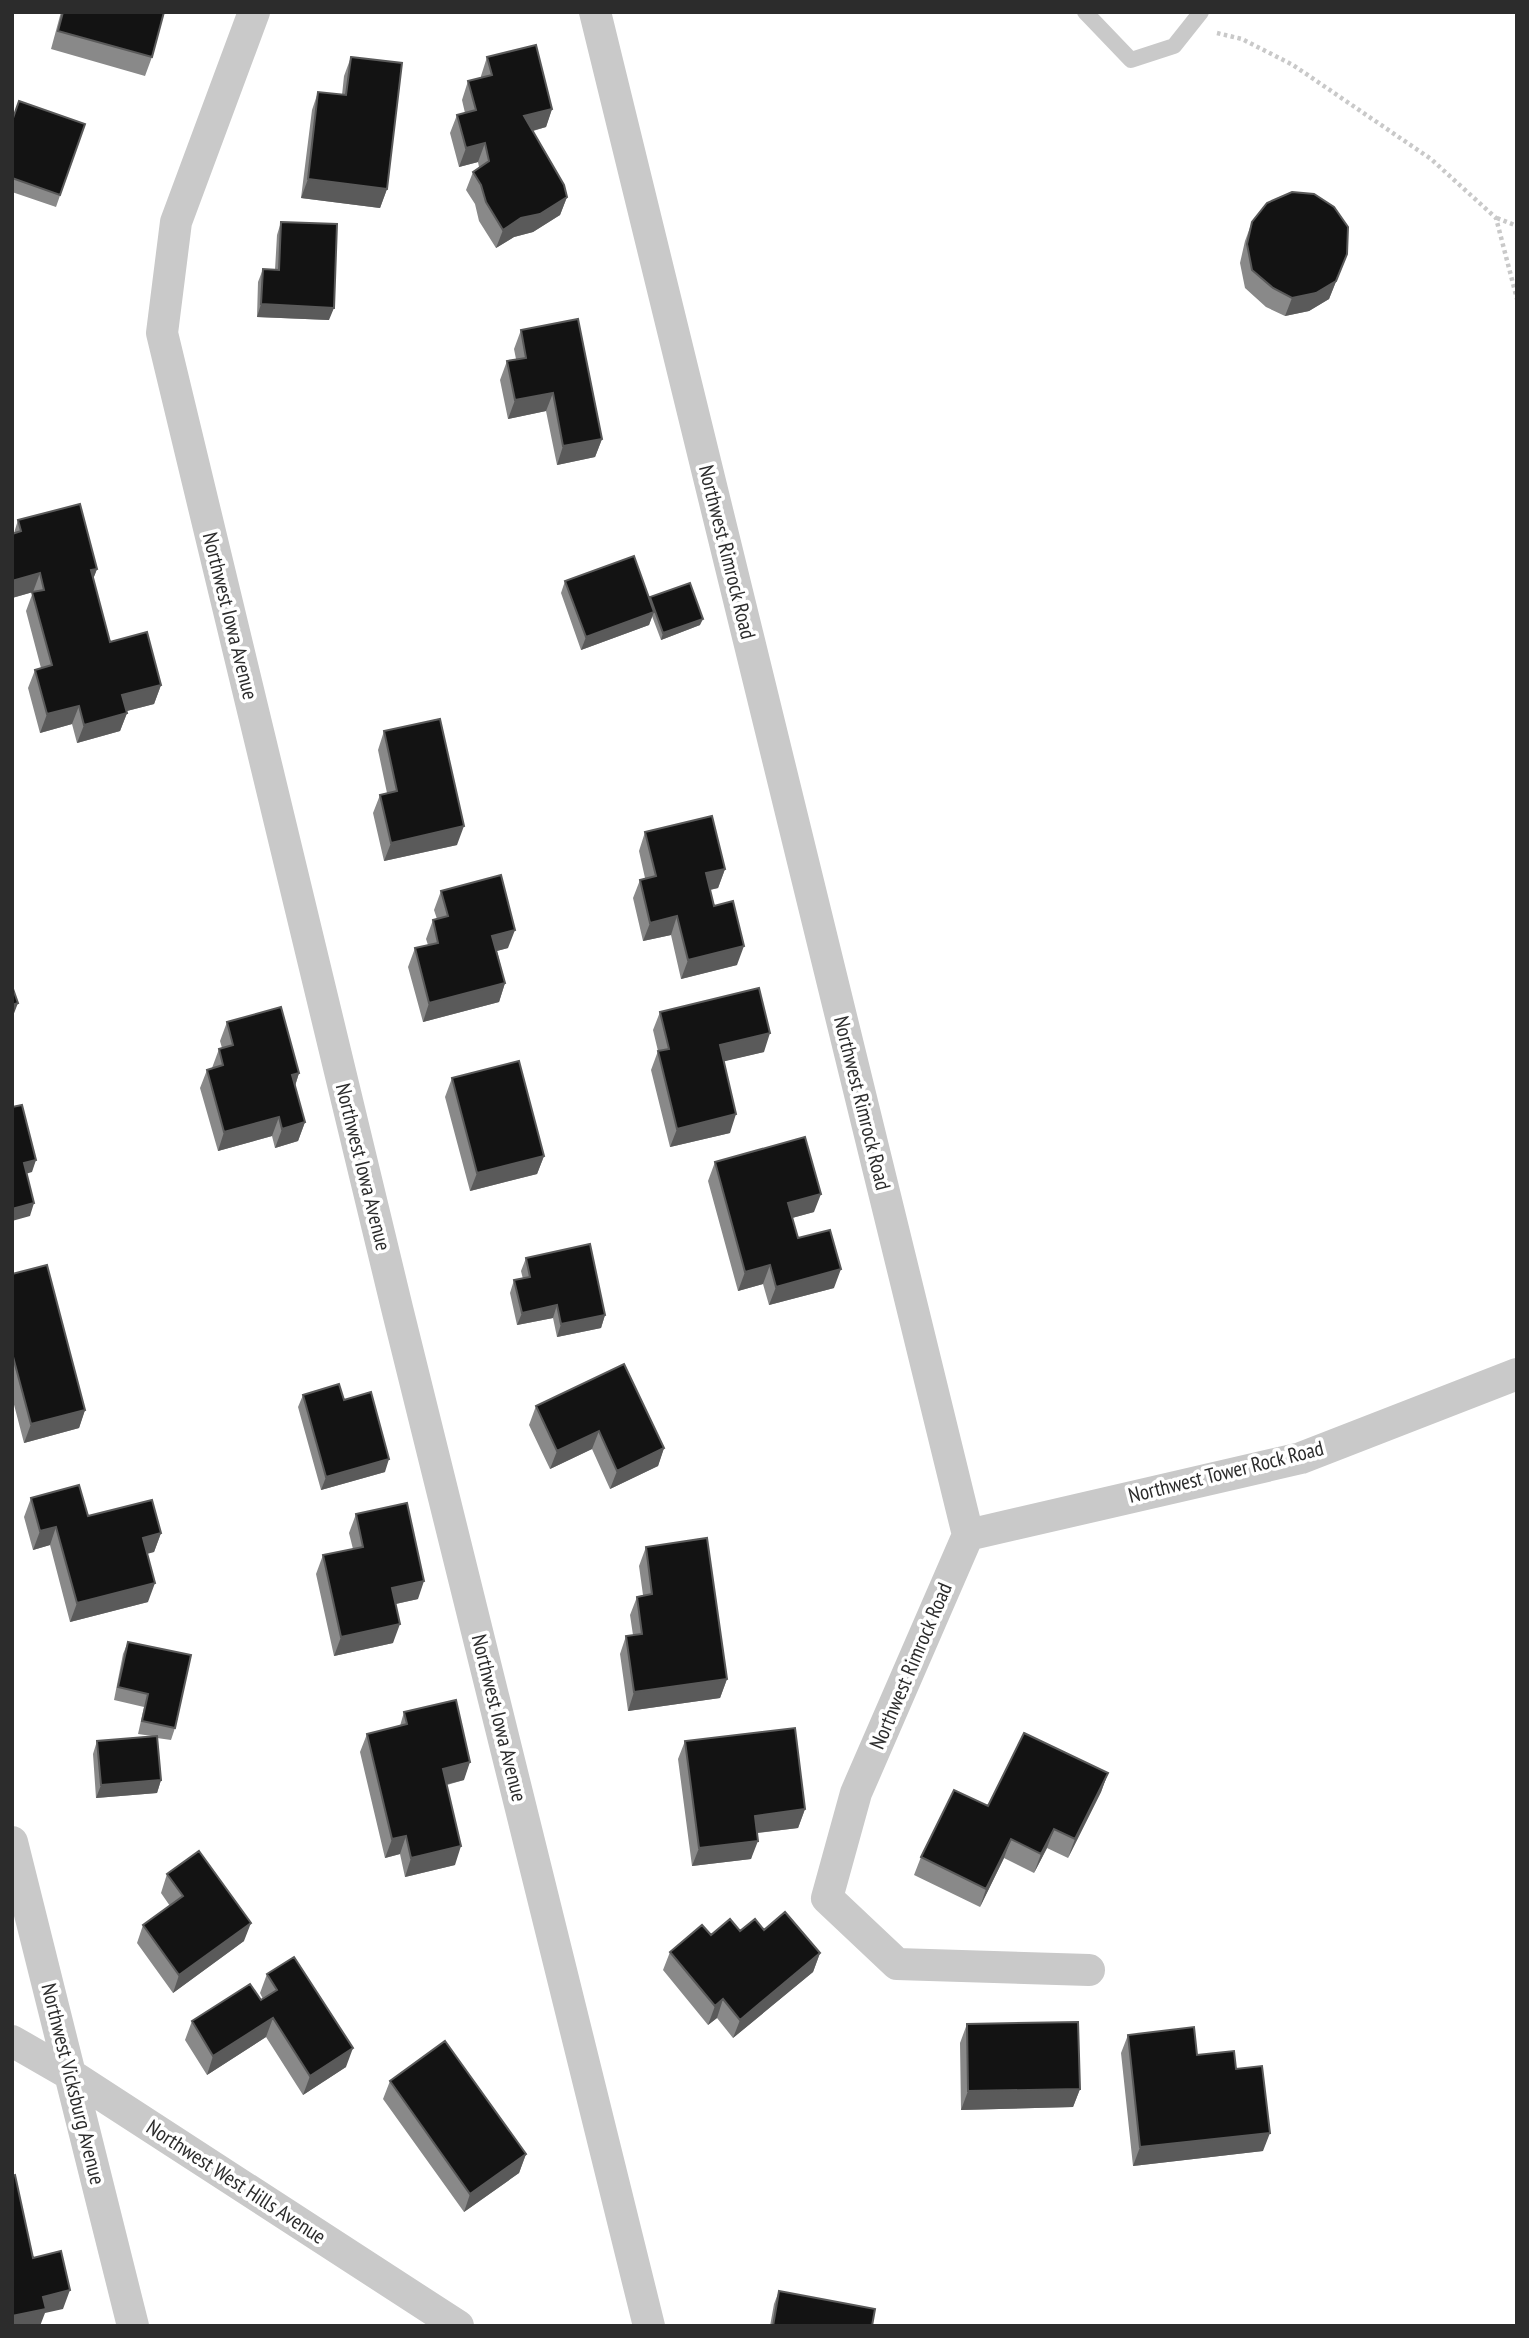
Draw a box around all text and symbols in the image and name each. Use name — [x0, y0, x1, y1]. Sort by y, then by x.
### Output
street label: Northwest Rimrock Road — [693, 462, 762, 642]
street label: Northwest Iowa Avenue — [197, 529, 264, 702]
street label: Northwest Rimrock Road — [828, 1013, 897, 1193]
street label: Northwest Iowa Avenue — [330, 1080, 397, 1253]
street label: Northwest Tower Rock Road — [1125, 1434, 1326, 1509]
street label: Northwest Rimrock Road — [863, 1578, 958, 1753]
street label: Northwest Iowa Avenue — [466, 1631, 533, 1804]
street label: Northwest Vicksburg Avenue — [35, 1980, 112, 2187]
street label: Northwest West Hills Avenue — [141, 2113, 331, 2250]

